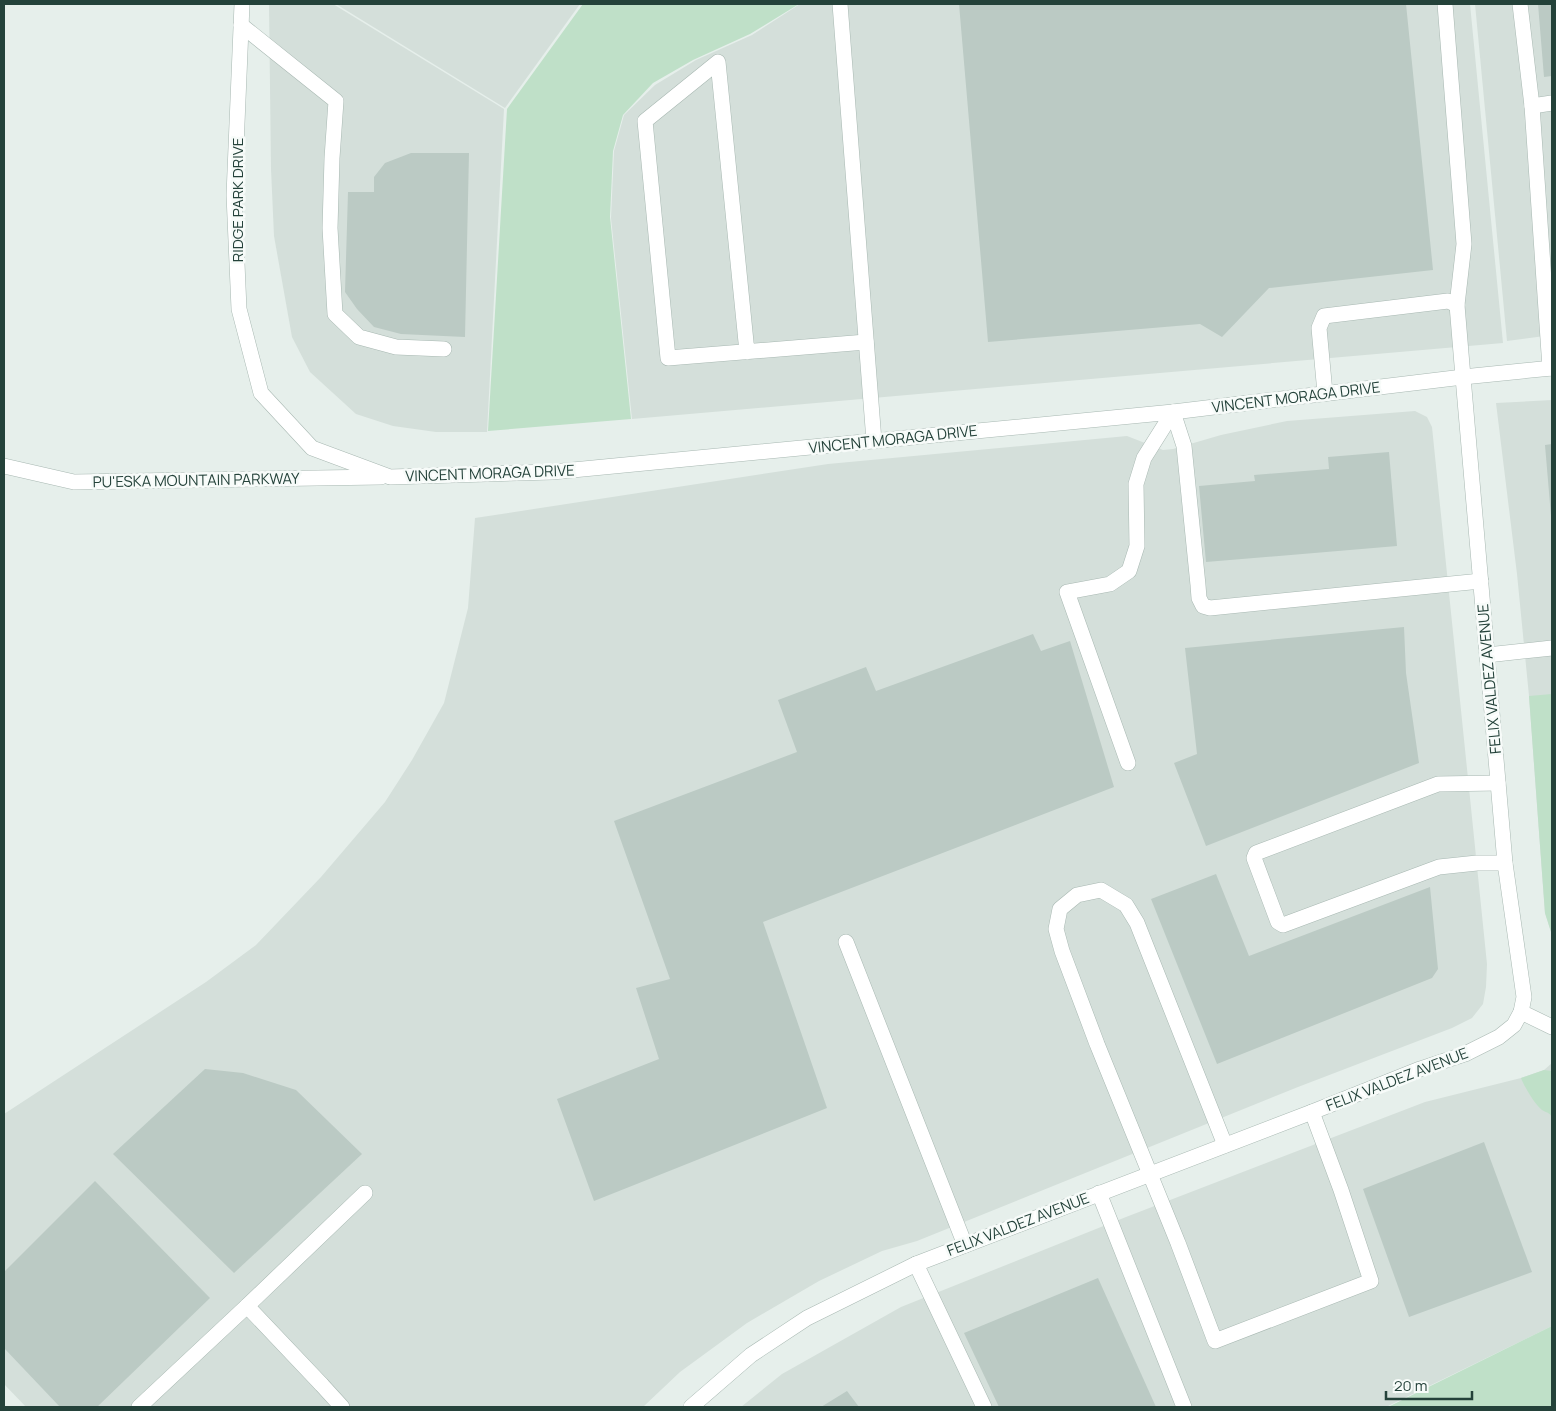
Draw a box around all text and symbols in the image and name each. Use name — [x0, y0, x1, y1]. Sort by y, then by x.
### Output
street label: RIDGE PARK DRIVE — [227, 138, 248, 262]
street label: VINCENT MORAGA DRIVE — [1211, 376, 1381, 418]
street label: VINCENT MORAGA DRIVE — [808, 420, 978, 458]
street label: VINCENT MORAGA DRIVE — [405, 460, 575, 486]
street label: PU'ESKA MOUNTAIN PARKWAY — [92, 468, 300, 492]
street label: FELIX VALDEZ AVENUE — [1472, 603, 1506, 755]
street label: FELIX VALDEZ AVENUE — [1323, 1042, 1471, 1116]
street label: FELIX VALDEZ AVENUE — [944, 1187, 1092, 1261]
scale bar — [1386, 1368, 1472, 1400]
text: 20 m — [1394, 1375, 1427, 1396]

